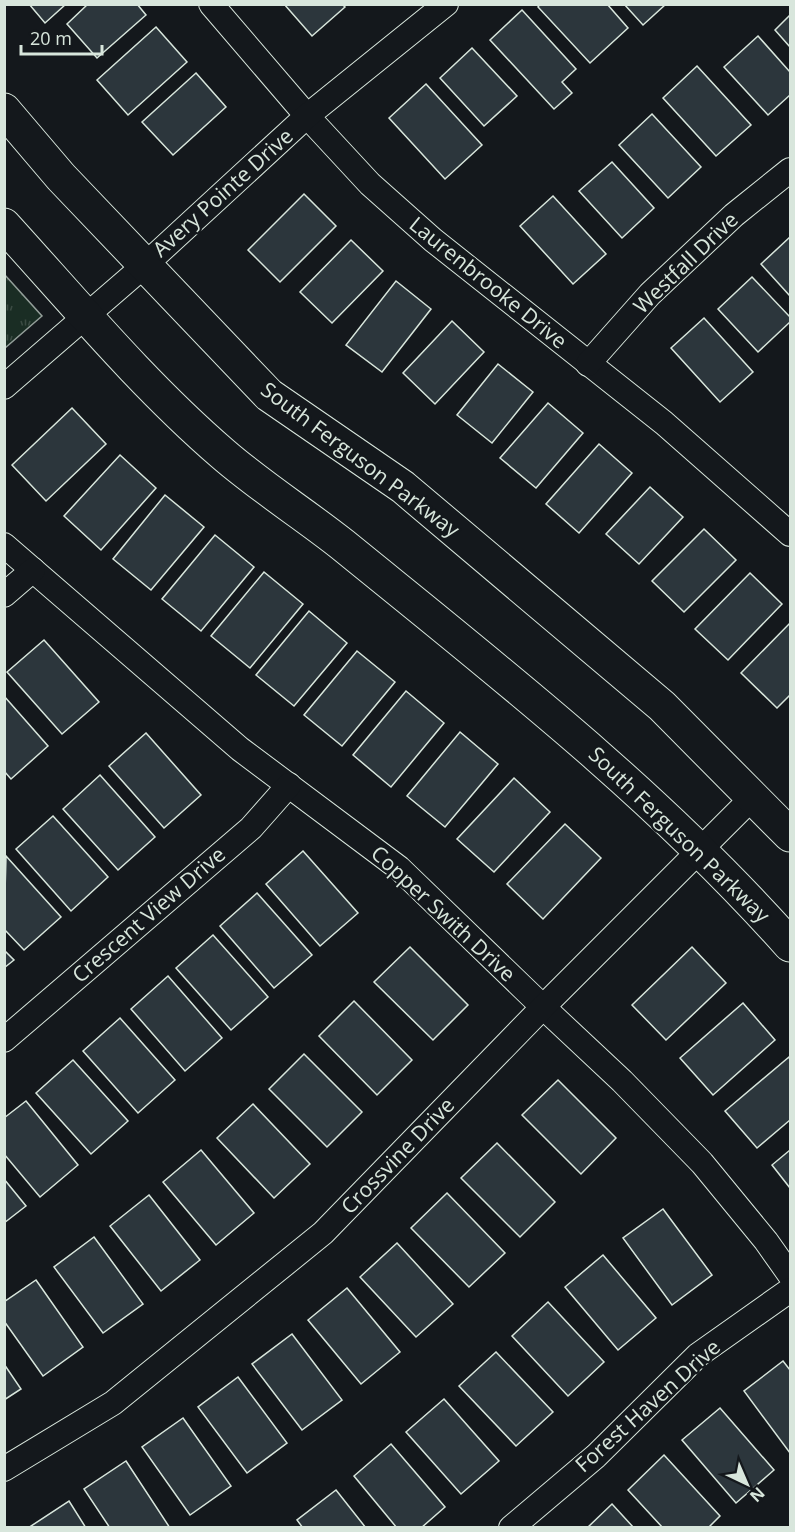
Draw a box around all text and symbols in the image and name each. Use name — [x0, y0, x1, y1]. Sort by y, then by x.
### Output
scale bar — [21, 18, 102, 56]
text: 20 m — [30, 26, 72, 50]
street label: Avery Pointe Drive — [146, 122, 298, 263]
street label: Westfall Drive — [627, 205, 744, 319]
street label: Laurenbrooke Drive — [404, 210, 573, 355]
street label: South Ferguson Parkway — [256, 375, 466, 543]
street label: South Ferguson Parkway — [583, 740, 777, 929]
street label: Copper Swith Drive — [365, 839, 522, 988]
street label: Crescent View Drive — [66, 840, 231, 988]
street label: Crossvine Drive — [334, 1091, 460, 1220]
street label: Forest Haven Drive — [569, 1333, 726, 1478]
north arrow — [717, 1454, 777, 1514]
text: N — [745, 1482, 770, 1507]

